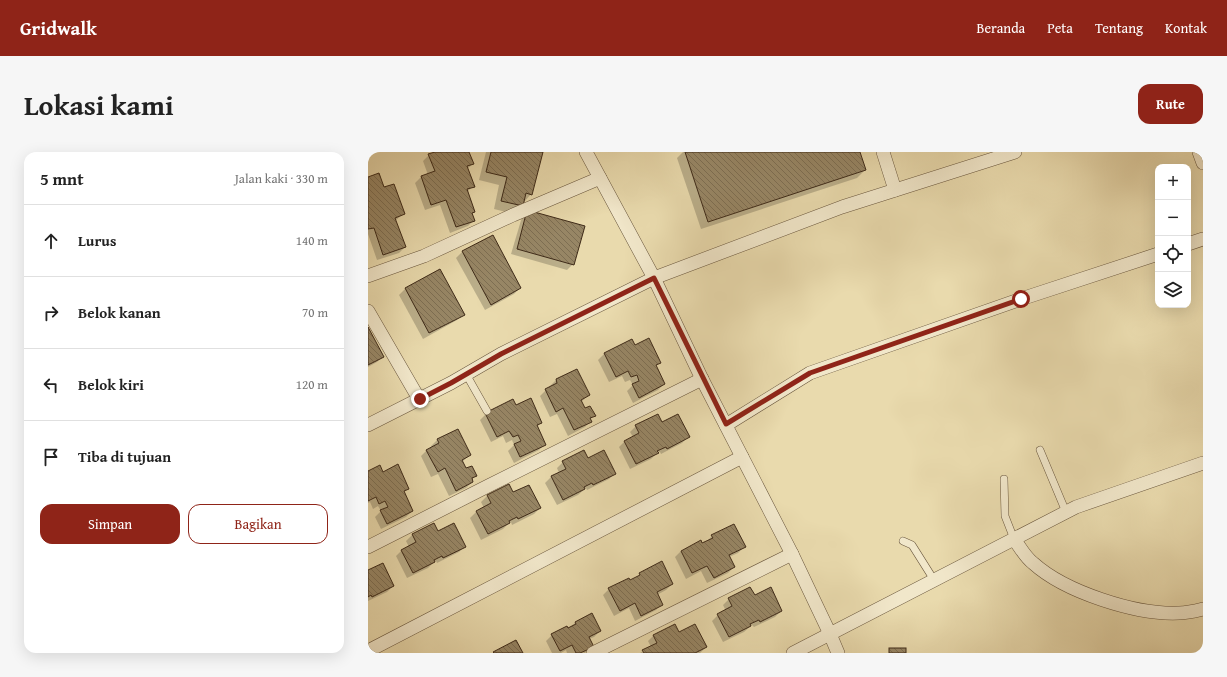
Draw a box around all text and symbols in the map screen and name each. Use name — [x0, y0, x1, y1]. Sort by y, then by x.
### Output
text: Gridwalk — [20, 14, 97, 42]
text: Beranda — [977, 18, 1025, 38]
text: Peta — [1047, 18, 1073, 38]
text: Tentang — [1095, 18, 1143, 38]
text: Kontak — [1165, 18, 1207, 38]
text: Lokasi kami — [24, 84, 174, 125]
button: Rute — [1138, 84, 1203, 124]
map controls — [1155, 164, 1191, 308]
button: + — [1155, 164, 1191, 200]
text: 5 mnt — [40, 166, 84, 191]
text: Jalan kaki · 330 m — [235, 169, 328, 188]
button: − — [1155, 200, 1191, 236]
icon: ahead — [40, 230, 62, 252]
text: Lurus — [78, 230, 116, 251]
text: 140 m — [296, 231, 328, 250]
button: locate — [1155, 236, 1191, 272]
button: layers — [1155, 272, 1191, 308]
route start — [1012, 290, 1030, 308]
icon: right — [40, 302, 62, 324]
text: Belok kanan — [78, 302, 161, 323]
text: 70 m — [302, 303, 328, 322]
icon: left — [40, 374, 62, 396]
text: Belok kiri — [78, 374, 144, 395]
text: 120 m — [296, 375, 328, 394]
route end — [411, 390, 429, 408]
icon: arrive — [40, 446, 62, 468]
text: Tiba di tujuan — [78, 446, 171, 467]
button: Simpan — [40, 504, 180, 544]
button: Bagikan — [188, 504, 328, 544]

